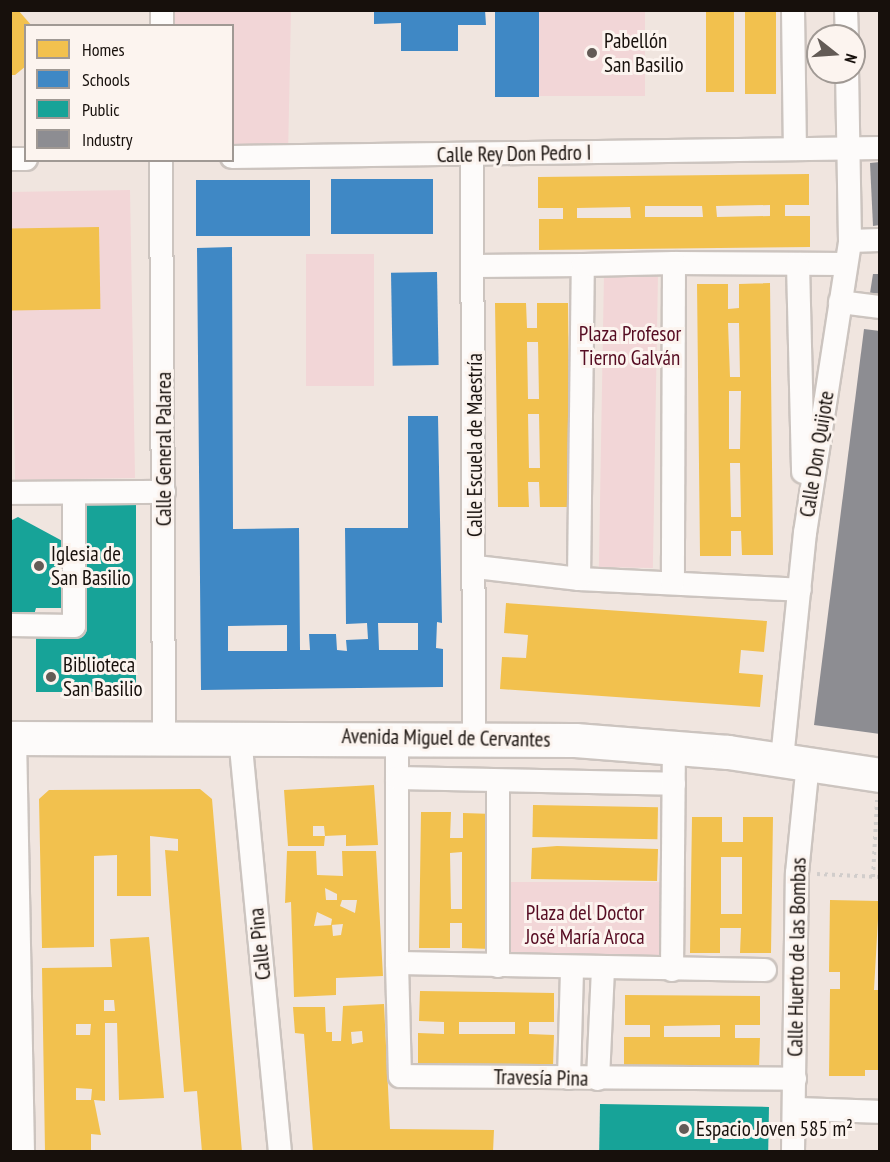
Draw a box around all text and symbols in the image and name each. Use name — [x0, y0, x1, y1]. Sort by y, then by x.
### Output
legend — [24, 24, 234, 162]
north arrow — [806, 24, 866, 84]
place label: Pabellón San Basilio — [604, 28, 684, 78]
text: Homes — [82, 38, 125, 61]
marker: Pabellón San Basilio — [585, 46, 599, 60]
text: N — [840, 52, 862, 66]
text: Schools — [82, 68, 130, 91]
text: Public — [82, 98, 120, 121]
text: Industry — [82, 128, 132, 151]
street label: Calle Rey Don Pedro I — [436, 140, 592, 168]
park label: Plaza Profesor Tierno Galván — [579, 321, 681, 371]
street label: Calle Escuela de Maestría — [462, 353, 488, 537]
street label: Calle General Palarea — [151, 372, 177, 526]
street label: Calle Don Quijote — [795, 389, 839, 519]
place label: Iglesia de San Basilio — [51, 541, 131, 591]
marker: Iglesia de San Basilio — [32, 559, 46, 573]
place label: Biblioteca San Basilio — [63, 652, 143, 702]
marker: Biblioteca San Basilio — [44, 670, 58, 684]
street label: Avenida Miguel de Cervantes — [341, 724, 551, 752]
street label: Calle Huerto de las Bombas — [783, 857, 811, 1057]
park label: Plaza del Doctor José María Aroca — [525, 900, 645, 950]
street label: Calle Pina — [244, 907, 276, 981]
street label: Travesía Pina — [493, 1065, 589, 1091]
place label: Espacio Joven 585 m² — [696, 1116, 853, 1142]
marker: Espacio Joven 585 m² — [677, 1122, 691, 1136]

